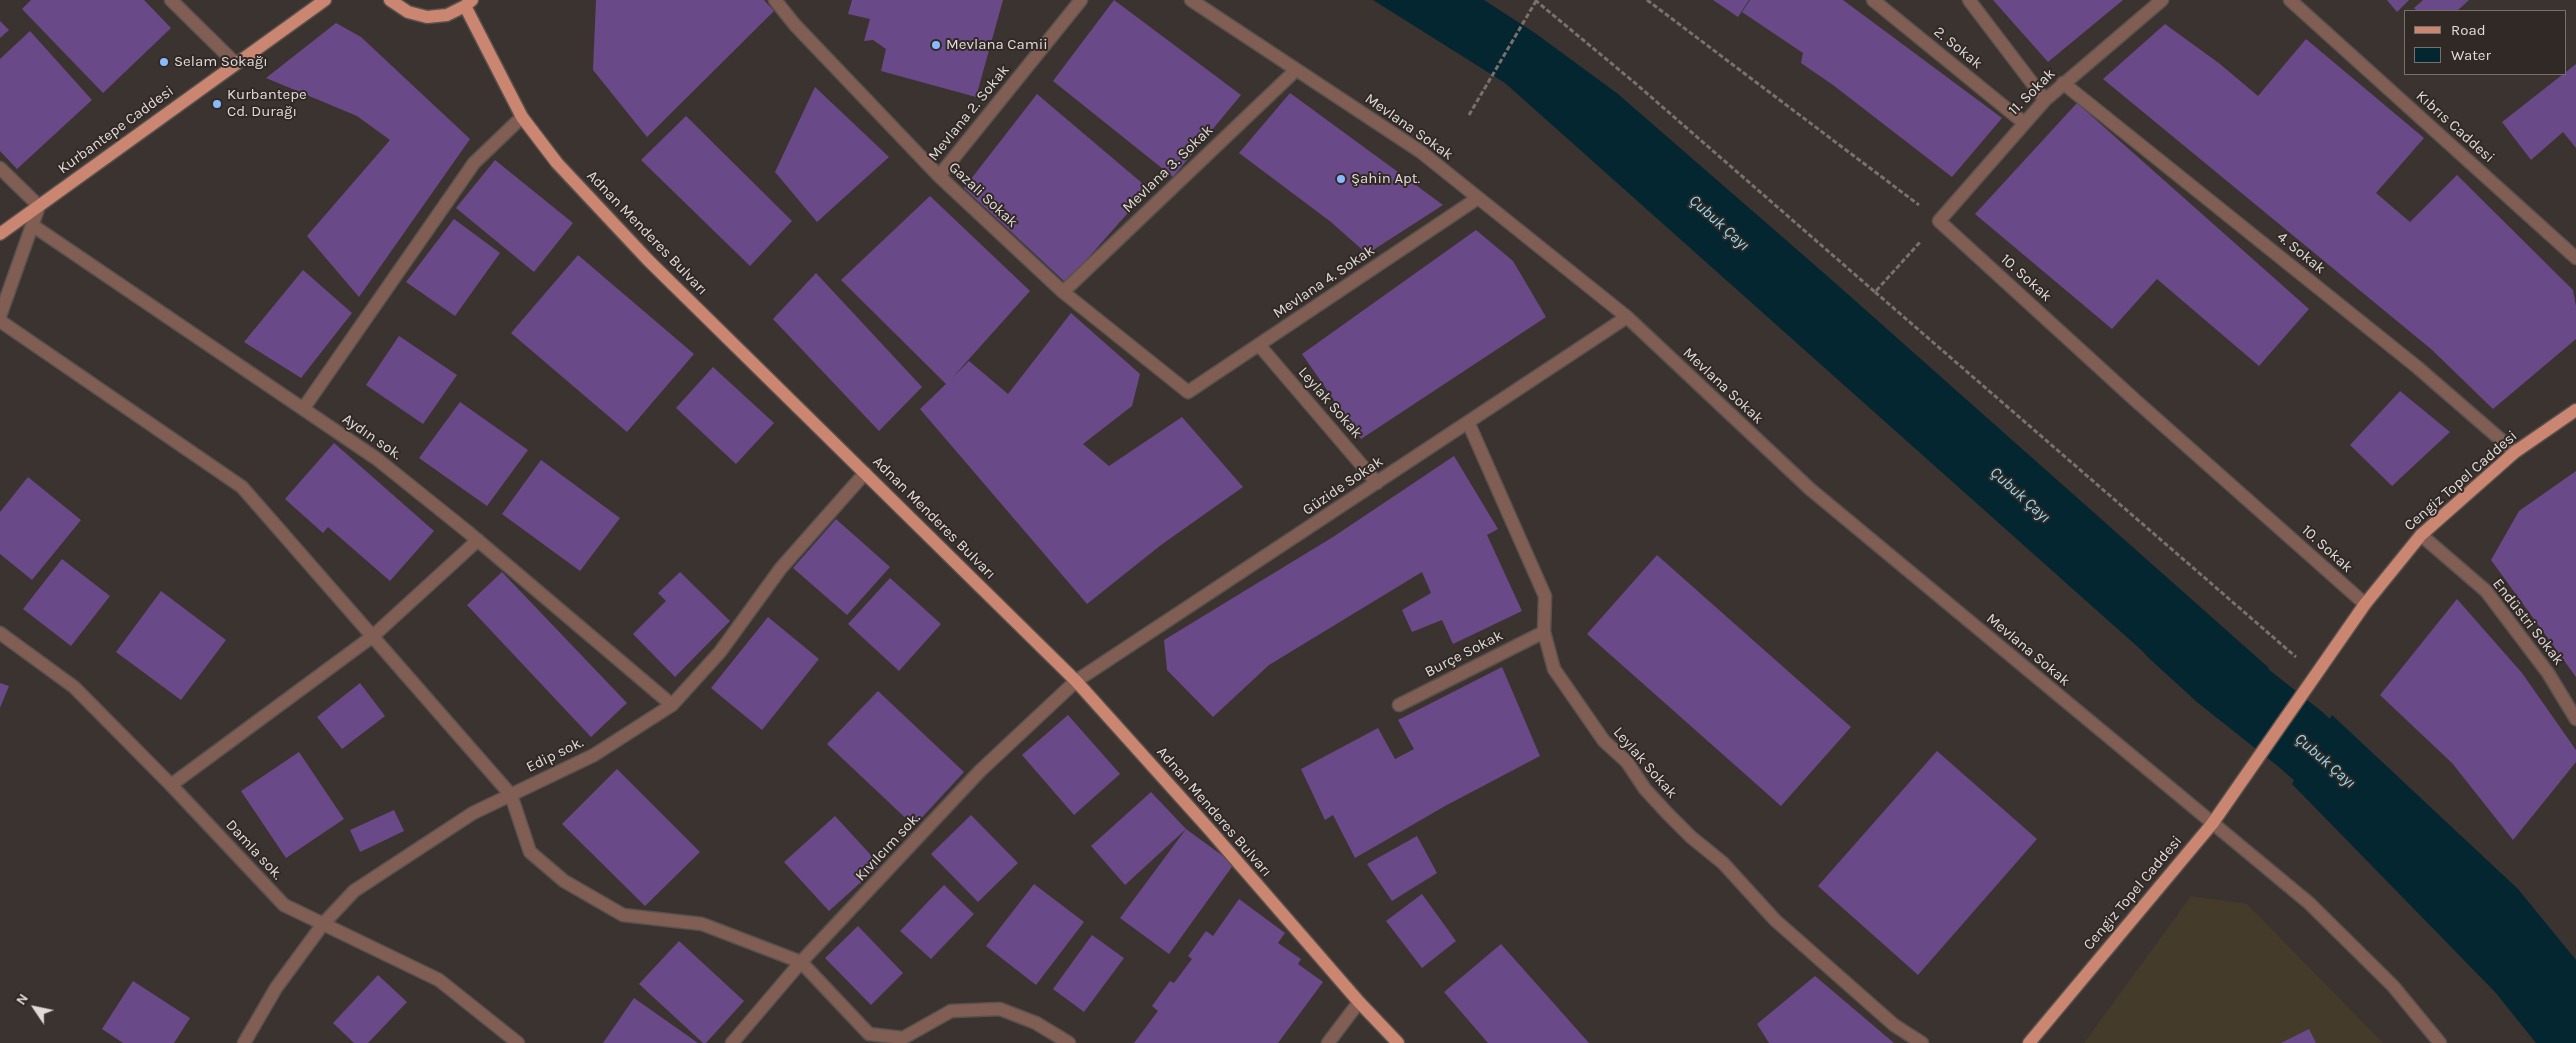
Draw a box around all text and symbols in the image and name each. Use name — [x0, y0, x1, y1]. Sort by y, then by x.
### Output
legend — [2404, 10, 2566, 75]
text: Road — [2451, 21, 2486, 39]
street label: 2. Sokak — [1930, 23, 1986, 73]
place label: Mevlana Camii — [946, 36, 1048, 54]
marker: Mevlana Camii — [930, 39, 942, 51]
text: Water — [2451, 46, 2491, 64]
place label: Selam Sokağı — [174, 53, 268, 71]
marker: Selam Sokağı — [158, 56, 170, 68]
street label: Mevlana 2. Sokak — [925, 61, 1013, 165]
street label: 11. Sokak — [2005, 65, 2059, 119]
street label: Kurbantepe Caddesi — [55, 82, 177, 178]
place label: Kurbantepe Cd. Durağı — [227, 86, 307, 121]
street label: Kıbrıs Caddesi — [2412, 87, 2498, 167]
street label: Mevlana Sokak — [1361, 90, 1457, 164]
marker: Kurbantepe Cd. Durağı — [211, 98, 223, 110]
street label: Mevlana 3. Sokak — [1119, 121, 1217, 217]
street label: Gazali Sokak — [945, 158, 1021, 232]
street label: Adnan Menderes Bulvarı — [583, 167, 711, 299]
place label: Şahin Apt. — [1351, 170, 1420, 188]
marker: Şahin Apt. — [1335, 173, 1347, 185]
water label: Çubuk Çayı — [1685, 191, 1753, 255]
street label: 4. Sokak — [2273, 228, 2329, 278]
street label: Mevlana 4. Sokak — [1270, 241, 1378, 323]
street label: 10. Sokak — [1997, 250, 2055, 306]
street label: Mevlana Sokak — [1679, 344, 1767, 428]
street label: Leylak Sokak — [1294, 364, 1366, 442]
street label: Aydın sok. — [339, 410, 405, 464]
street label: Cengiz Topel Caddesi — [2401, 427, 2521, 535]
street label: Adnan Menderes Bulvarı — [869, 453, 999, 583]
street label: Güzide Sokak — [1299, 453, 1387, 519]
water label: Çubuk Çayı — [1986, 463, 2054, 527]
street label: 10. Sokak — [2298, 521, 2356, 577]
street label: Endüstri Sokak — [2489, 575, 2567, 669]
street label: Mevlana Sokak — [1982, 610, 2074, 690]
street label: Burçe Sokak — [1422, 627, 1506, 681]
street label: Leylak Sokak — [1609, 724, 1681, 802]
water label: Çubuk Çayı — [2291, 729, 2359, 793]
street label: Edip sok. — [523, 733, 587, 777]
street label: Adnan Menderes Bulvarı — [1153, 743, 1275, 881]
street label: Kıvılcım sok. — [852, 809, 924, 885]
street label: Damla sok. — [222, 816, 286, 884]
street label: Cengiz Topel Caddesi — [2080, 832, 2186, 954]
north arrow — [10, 983, 60, 1033]
text: N — [12, 990, 32, 1008]

